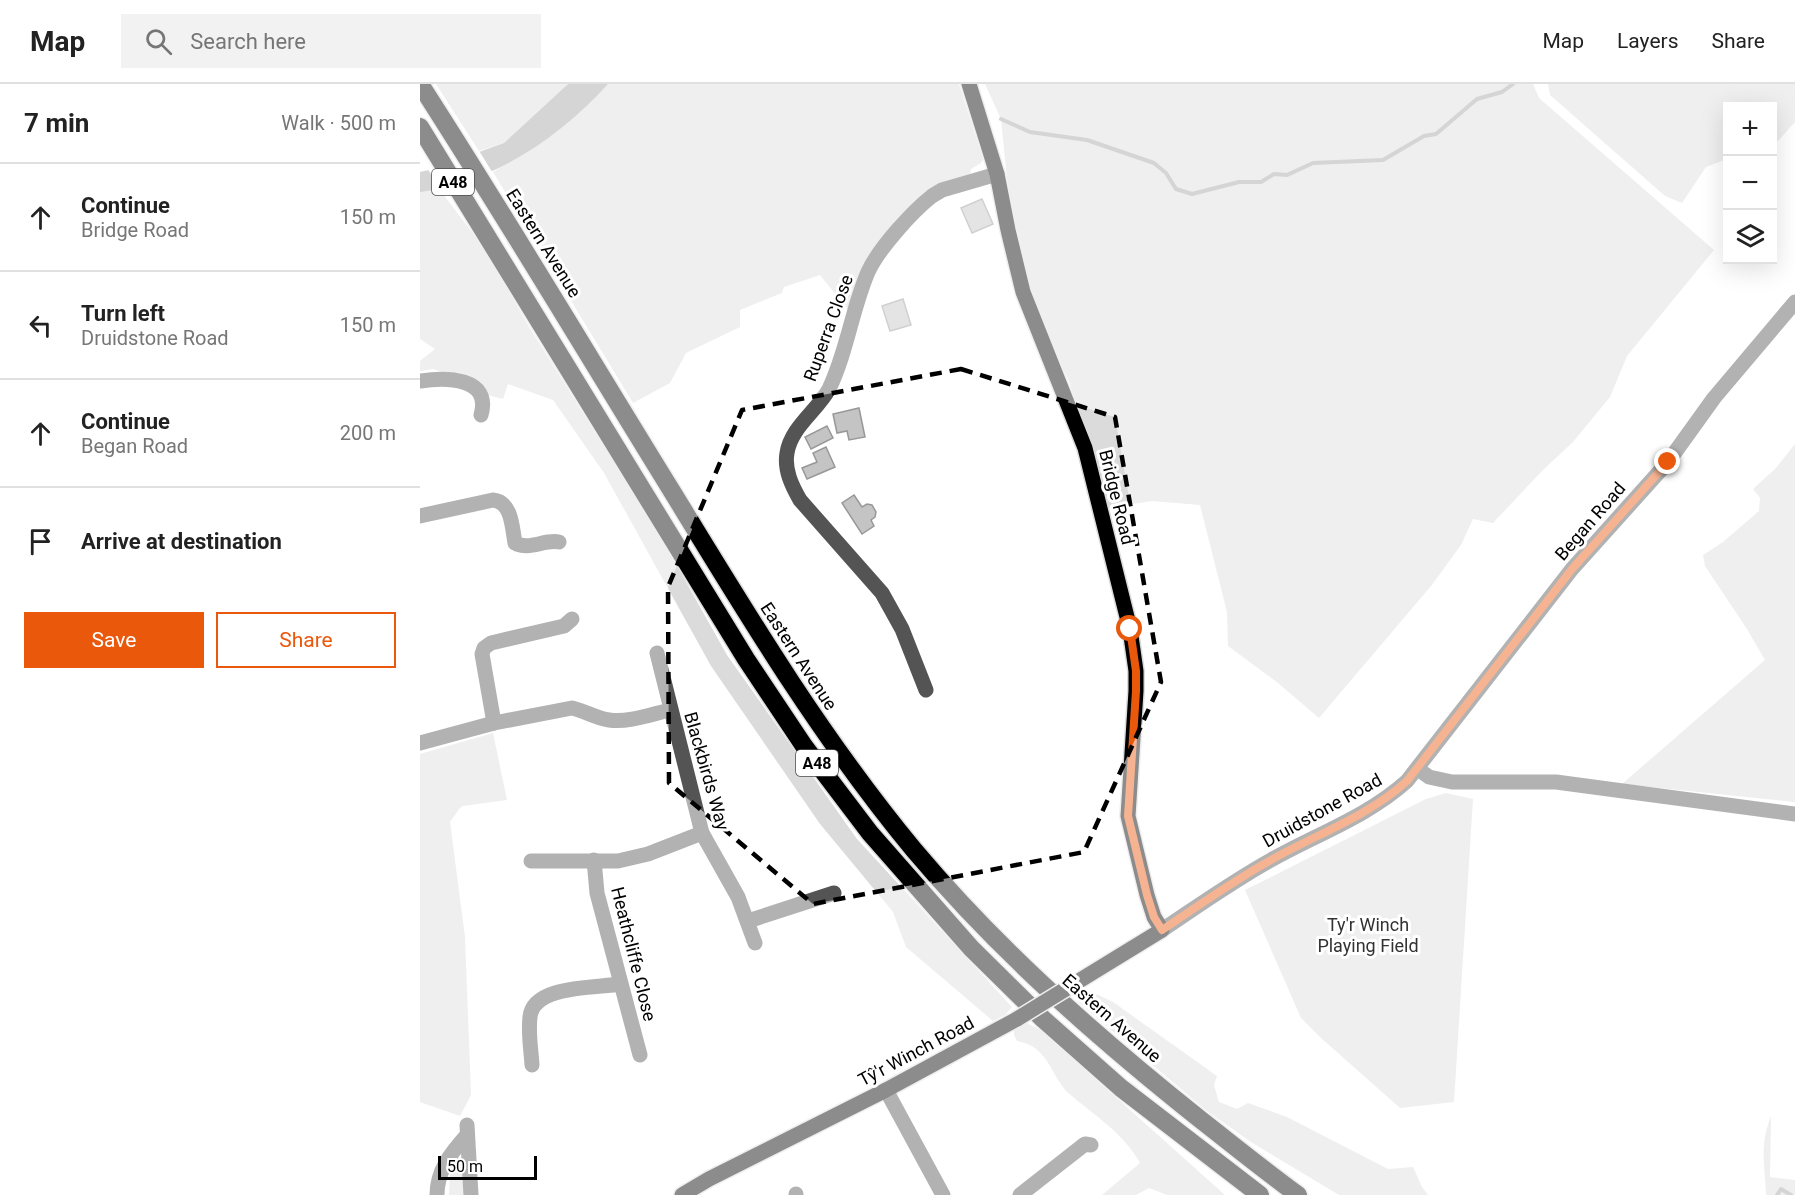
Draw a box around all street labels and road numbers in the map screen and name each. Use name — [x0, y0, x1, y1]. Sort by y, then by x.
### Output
road number: A48 — [432, 169, 474, 195]
street label: Eastern Avenue — [502, 185, 586, 301]
street label: Ruperra Close — [799, 272, 857, 384]
street label: Bridge Road — [1095, 447, 1139, 547]
street label: Began Road — [1550, 478, 1630, 564]
street label: Eastern Avenue — [756, 598, 842, 714]
street label: Blackbirds Way — [680, 709, 734, 833]
road number: A48 — [796, 750, 838, 776]
street label: Druidstone Road — [1259, 769, 1385, 851]
street label: Heathcliffe Close — [607, 885, 661, 1023]
street label: Eastern Avenue — [1058, 969, 1166, 1067]
street label: Tŷ'r Winch Road — [855, 1012, 977, 1090]

